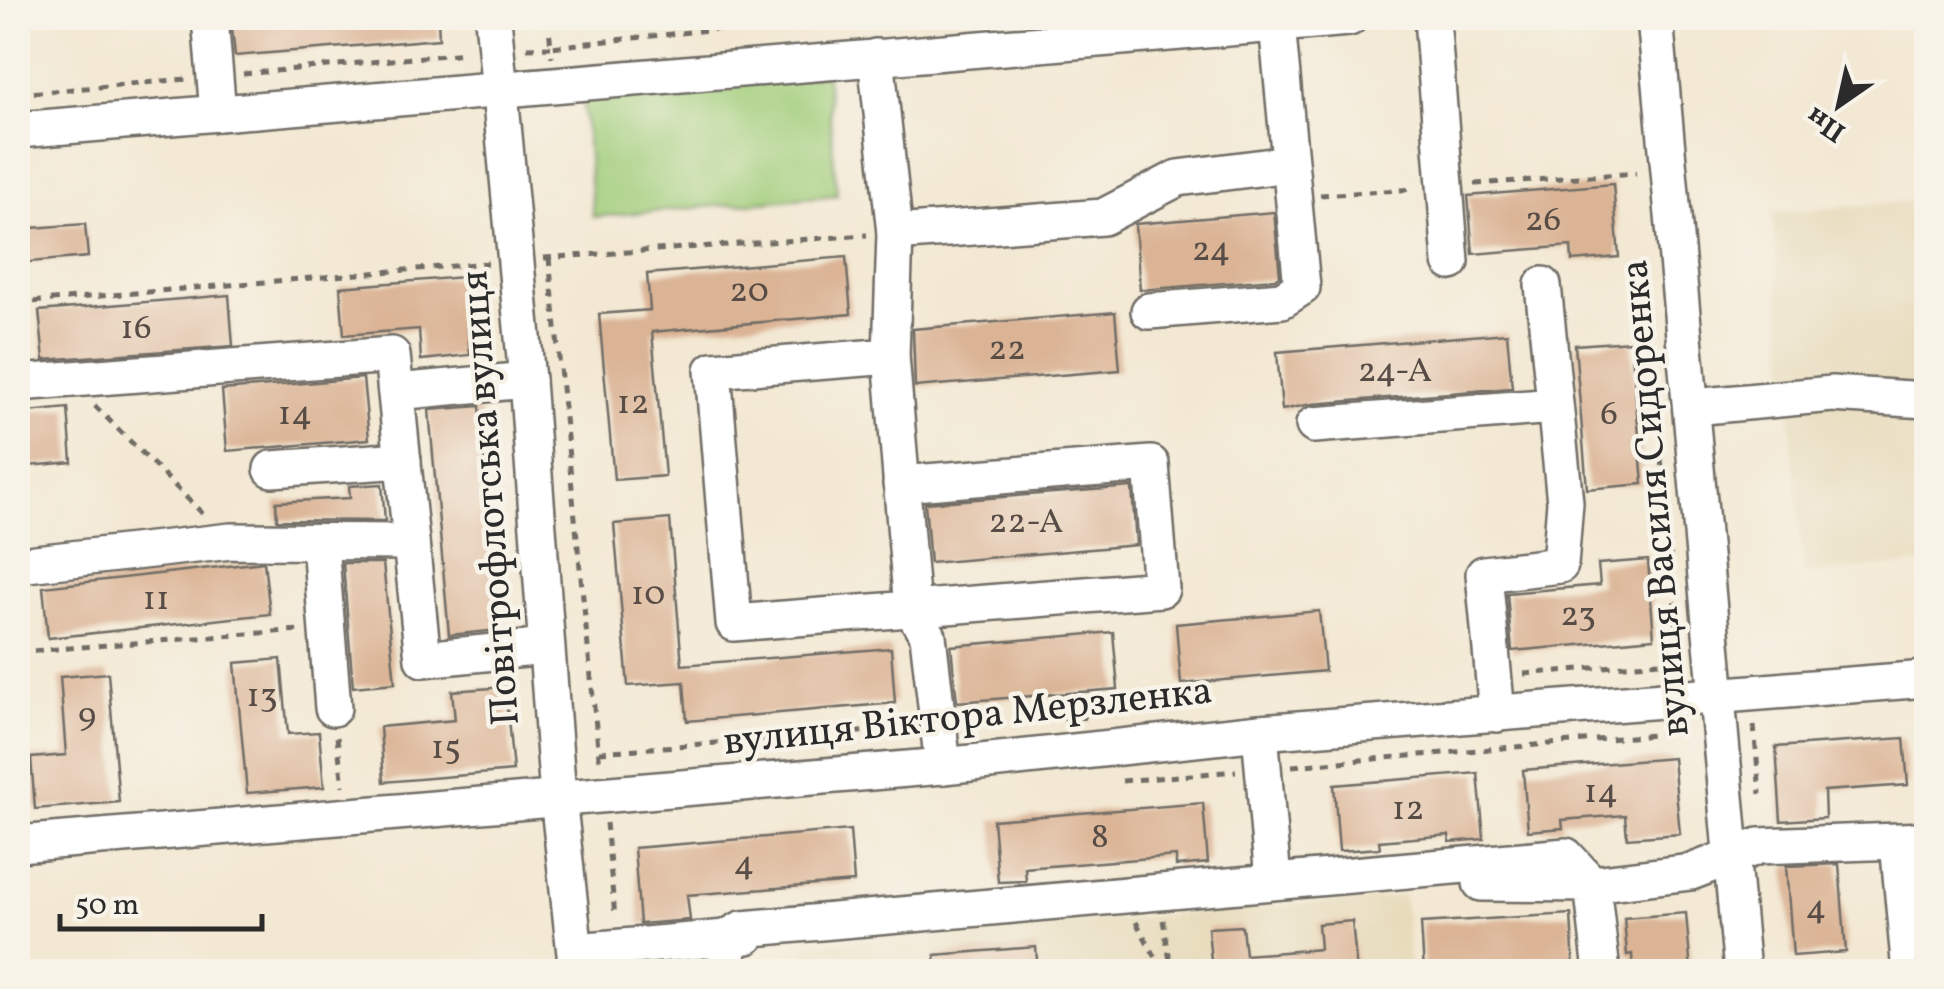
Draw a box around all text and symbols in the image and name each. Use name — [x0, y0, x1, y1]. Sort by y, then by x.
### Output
north arrow — [1789, 55, 1889, 155]
text: Пн — [1799, 96, 1854, 151]
house number: 26 — [1525, 197, 1561, 245]
house number: 24 — [1192, 227, 1230, 275]
street label: вулиця Василя Сидоренка — [1608, 257, 1706, 739]
house number: 20 — [729, 268, 769, 316]
street label: Повітрофлотська вулиця — [448, 269, 536, 727]
house number: 16 — [120, 305, 152, 353]
house number: 22 — [988, 326, 1026, 374]
house number: 24-А — [1358, 348, 1432, 396]
house number: 12 — [617, 380, 649, 428]
house number: 14 — [278, 391, 312, 439]
house number: 6 — [1600, 391, 1618, 439]
house number: 22-А — [989, 499, 1063, 547]
house number: 10 — [631, 571, 665, 619]
house number: 11 — [142, 576, 170, 624]
house number: 23 — [1560, 592, 1596, 640]
street label: вулиця Віктора Мерзленка — [721, 664, 1215, 772]
house number: 13 — [246, 673, 278, 721]
house number: 9 — [78, 692, 96, 740]
house number: 15 — [431, 725, 461, 773]
house number: 14 — [1584, 769, 1618, 817]
house number: 12 — [1392, 786, 1424, 834]
house number: 8 — [1091, 814, 1109, 862]
house number: 4 — [734, 841, 754, 889]
scale bar — [60, 869, 262, 931]
text: 50 m — [75, 885, 139, 927]
house number: 4 — [1806, 885, 1826, 933]

